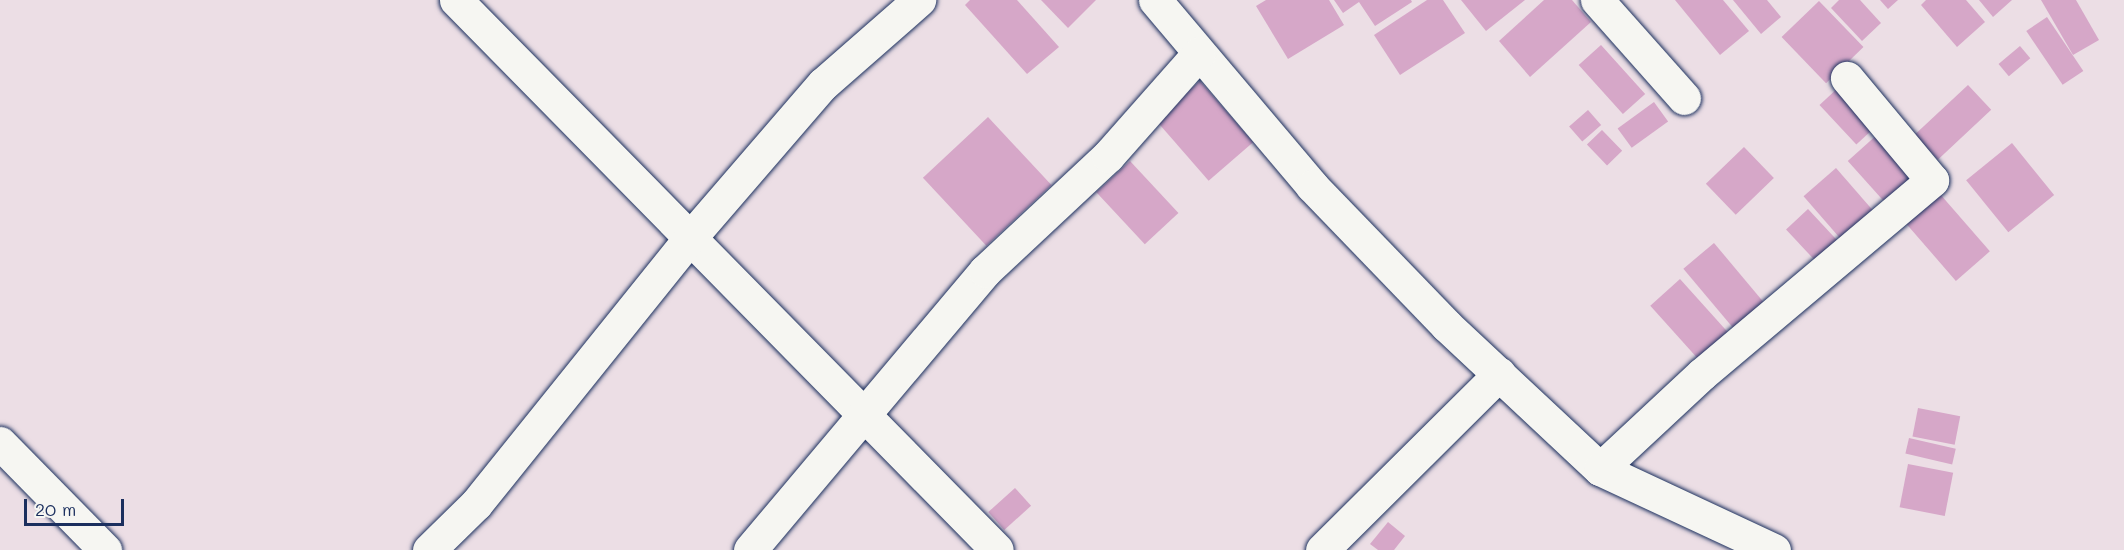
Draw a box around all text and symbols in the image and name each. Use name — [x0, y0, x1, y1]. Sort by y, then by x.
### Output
scale bar — [27, 487, 128, 525]
text: 20 m — [35, 497, 76, 521]

